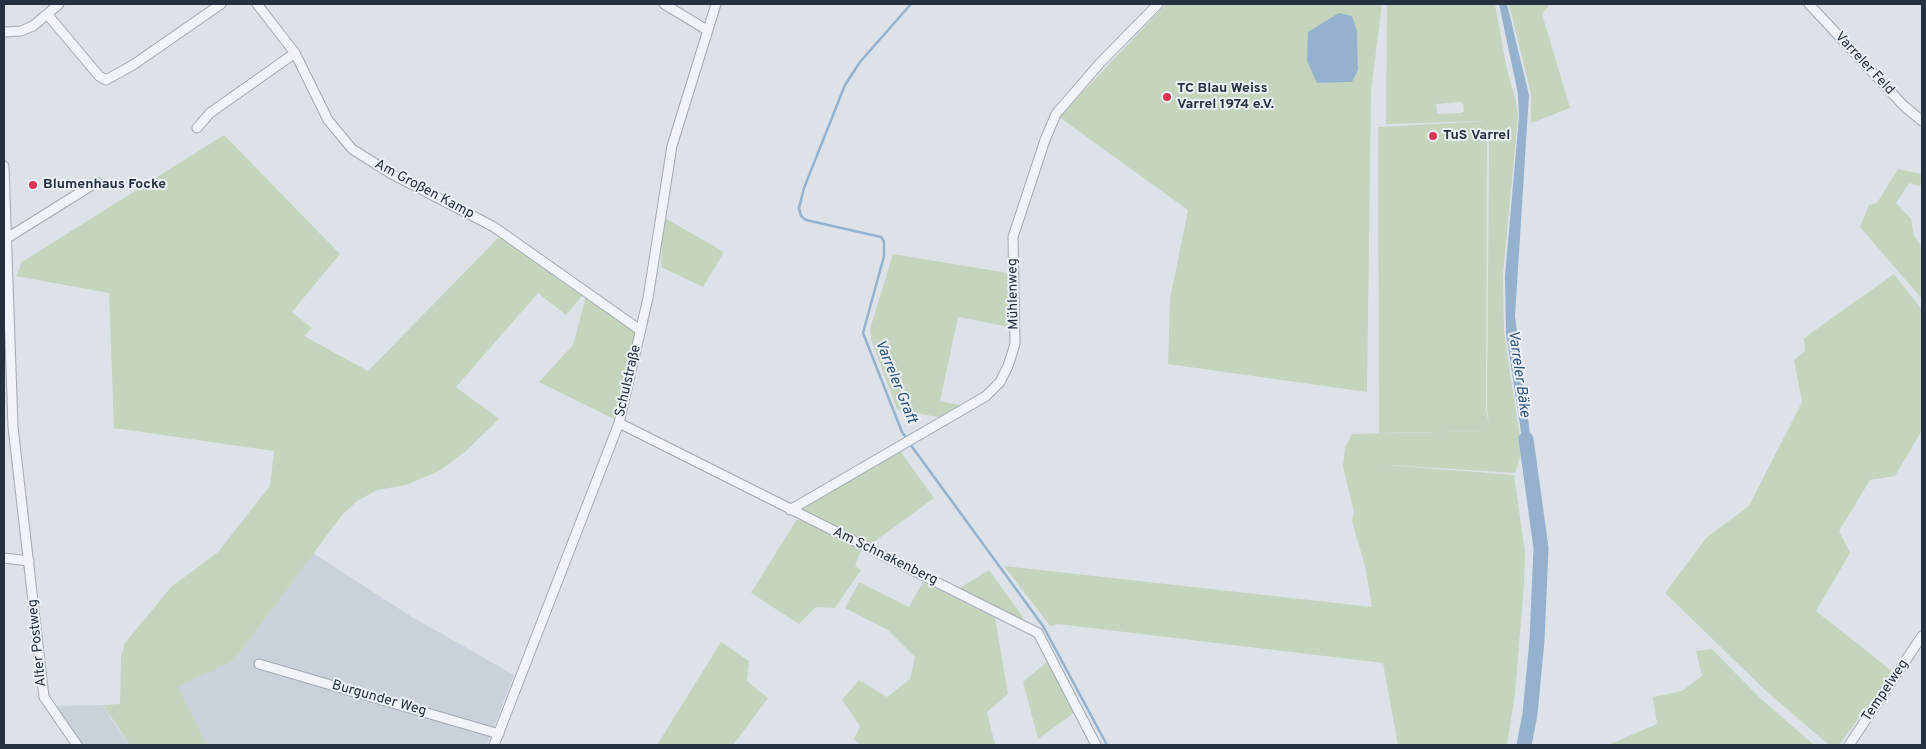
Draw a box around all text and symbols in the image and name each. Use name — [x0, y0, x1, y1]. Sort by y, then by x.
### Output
street label: Varreler Feld — [1831, 29, 1897, 99]
place label: TC Blau Weiss Varrel 1974 e.V. — [1177, 81, 1274, 114]
marker: TC Blau Weiss Varrel 1974 e.V. — [1161, 91, 1173, 103]
place label: TuS Varrel — [1443, 128, 1510, 144]
marker: TuS Varrel — [1427, 130, 1439, 142]
street label: Am Großen Kamp — [371, 157, 477, 223]
place label: Blumenhaus Focke — [43, 177, 166, 193]
marker: Blumenhaus Focke — [27, 179, 39, 191]
street label: Mühlenweg — [1005, 258, 1023, 330]
water label: Varreler Bäke — [1503, 329, 1533, 419]
water label: Varreler Graft — [870, 337, 920, 427]
street label: Schulstraße — [613, 343, 645, 419]
street label: Am Schnakenberg — [830, 524, 940, 590]
street label: Alter Postweg — [25, 598, 51, 688]
street label: Tempelweg — [1859, 657, 1913, 725]
street label: Burgunder Weg — [330, 677, 428, 721]

